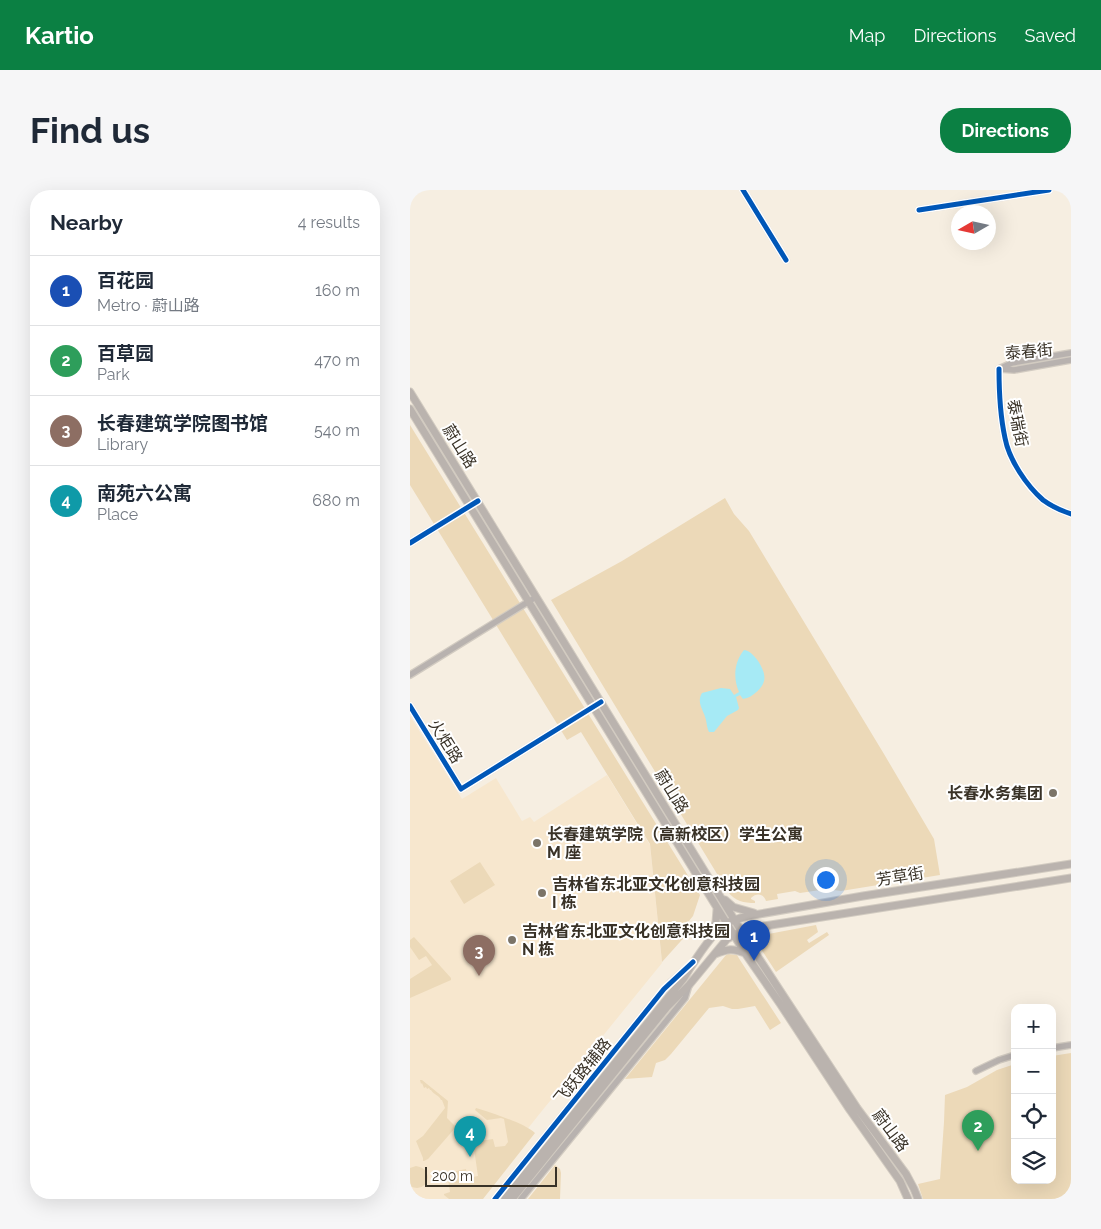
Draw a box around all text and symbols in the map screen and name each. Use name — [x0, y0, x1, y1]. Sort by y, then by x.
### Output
text: Kartio — [25, 21, 94, 50]
text: Map — [849, 25, 885, 46]
text: Directions — [913, 25, 997, 46]
text: Saved — [1025, 25, 1076, 46]
button: Directions — [940, 108, 1071, 153]
text: Find us — [30, 110, 150, 151]
north arrow — [951, 205, 996, 250]
text: Nearby — [50, 210, 123, 235]
text: 4 results — [298, 213, 360, 232]
text: 百花园 — [97, 269, 154, 291]
text: 1 — [62, 281, 70, 300]
text: 160 m — [315, 281, 360, 300]
text: Metro · 蔚山路 — [97, 296, 200, 315]
street label: 泰春街 — [1004, 340, 1054, 363]
text: 百草园 — [97, 342, 154, 364]
text: 2 — [61, 351, 71, 370]
text: 470 m — [314, 351, 360, 370]
text: Park — [97, 365, 130, 384]
street label: 泰瑞街 — [1004, 398, 1031, 448]
text: 长春建筑学院图书馆 — [97, 412, 268, 434]
text: 3 — [62, 421, 70, 440]
text: 540 m — [314, 421, 360, 440]
street label: 蔚山路 — [439, 421, 480, 472]
text: Library — [97, 435, 148, 454]
text: 南苑六公寓 — [97, 482, 192, 504]
text: 4 — [61, 491, 71, 510]
text: 680 m — [312, 491, 360, 510]
text: Place — [97, 505, 138, 524]
street label: 火炬路 — [425, 716, 466, 767]
street label: 蔚山路 — [651, 766, 692, 817]
place label: 长春水务集团 — [947, 784, 1043, 803]
marker: 长春水务集团 — [1047, 787, 1059, 799]
place label: 长春建筑学院（高新校区）学生公寓 M 座 — [547, 825, 803, 862]
marker: 长春建筑学院（高新校区）学生公寓 M 座 — [531, 837, 543, 849]
street label: 芳草街 — [875, 863, 925, 890]
your location — [813, 867, 839, 893]
place label: 吉林省东北亚文化创意科技园 I 栋 — [552, 875, 760, 912]
marker: 吉林省东北亚文化创意科技园 I 栋 — [536, 887, 548, 899]
pin: 1 — [738, 920, 770, 961]
place label: 吉林省东北亚文化创意科技园 N 栋 — [522, 922, 730, 959]
marker: 吉林省东北亚文化创意科技园 N 栋 — [506, 934, 518, 946]
pin: 3 — [463, 935, 495, 976]
map controls — [1011, 1004, 1056, 1184]
button: + — [1011, 1004, 1056, 1049]
street label: 飞跃路辅路 — [550, 1034, 615, 1108]
button: − — [1011, 1049, 1056, 1094]
button: locate — [1011, 1094, 1056, 1139]
street label: 蔚山路 — [869, 1105, 913, 1155]
pin: 2 — [962, 1110, 994, 1151]
pin: 4 — [454, 1116, 486, 1157]
button: layers — [1011, 1139, 1056, 1184]
scale bar — [425, 1164, 558, 1187]
text: 200 m — [432, 1168, 473, 1184]

